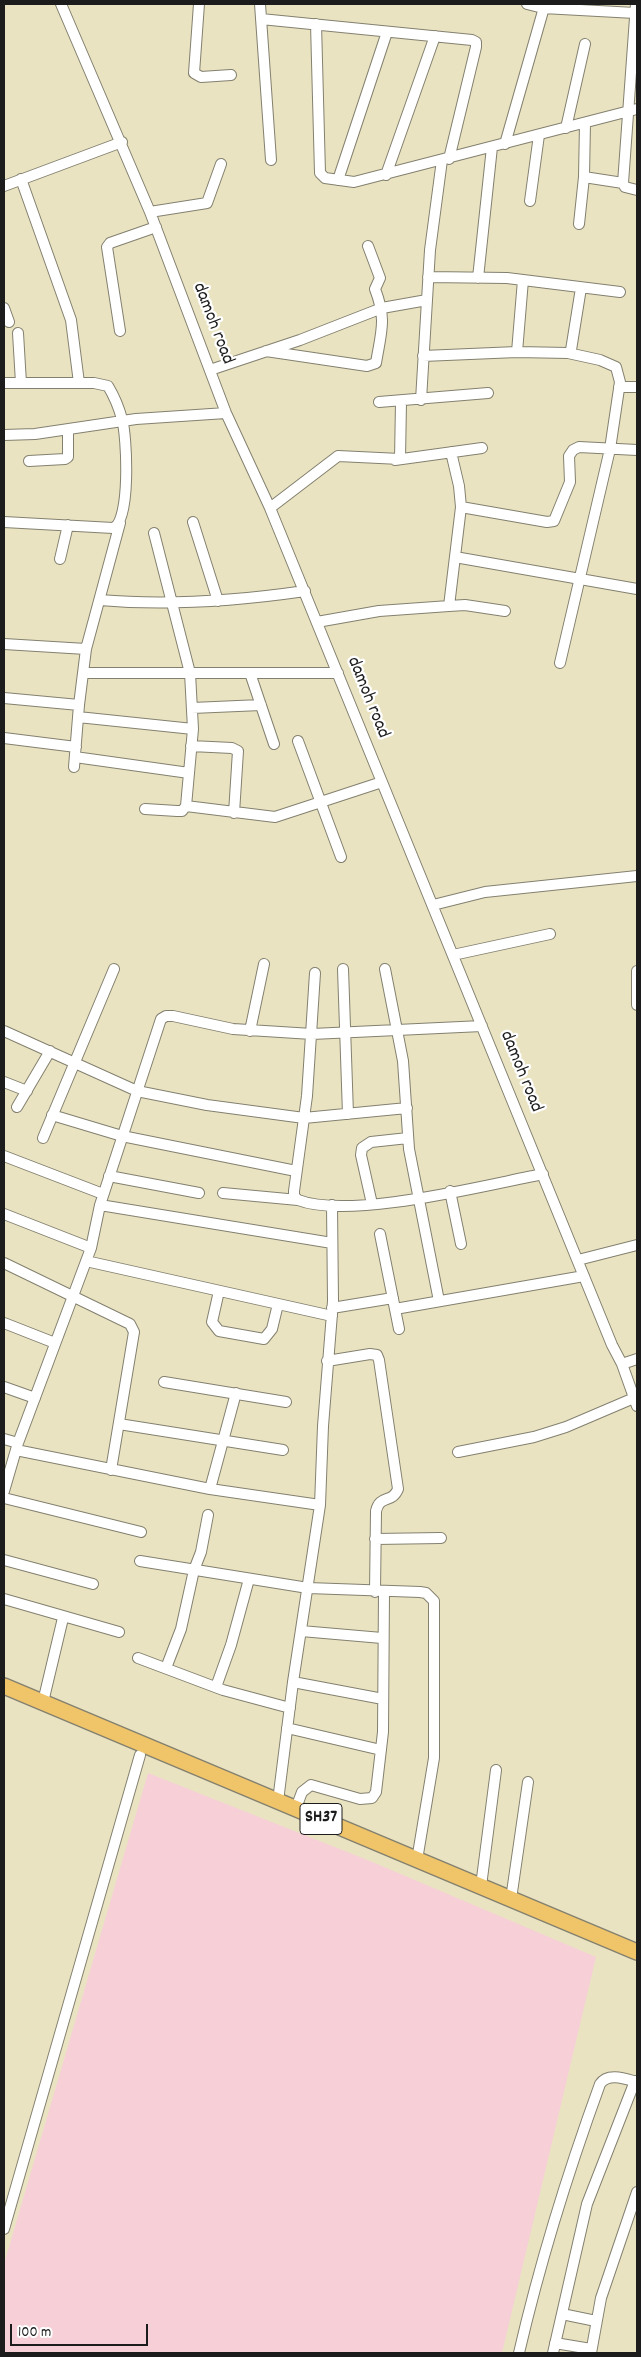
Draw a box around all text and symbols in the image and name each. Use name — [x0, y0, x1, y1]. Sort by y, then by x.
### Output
street label: damoh road — [186, 280, 238, 368]
street label: damoh road — [340, 654, 394, 742]
street label: damoh road — [493, 1028, 547, 1116]
road number: SH37 — [300, 1804, 342, 1835]
scale bar — [12, 2314, 150, 2346]
text: 100 m — [18, 2322, 51, 2344]

